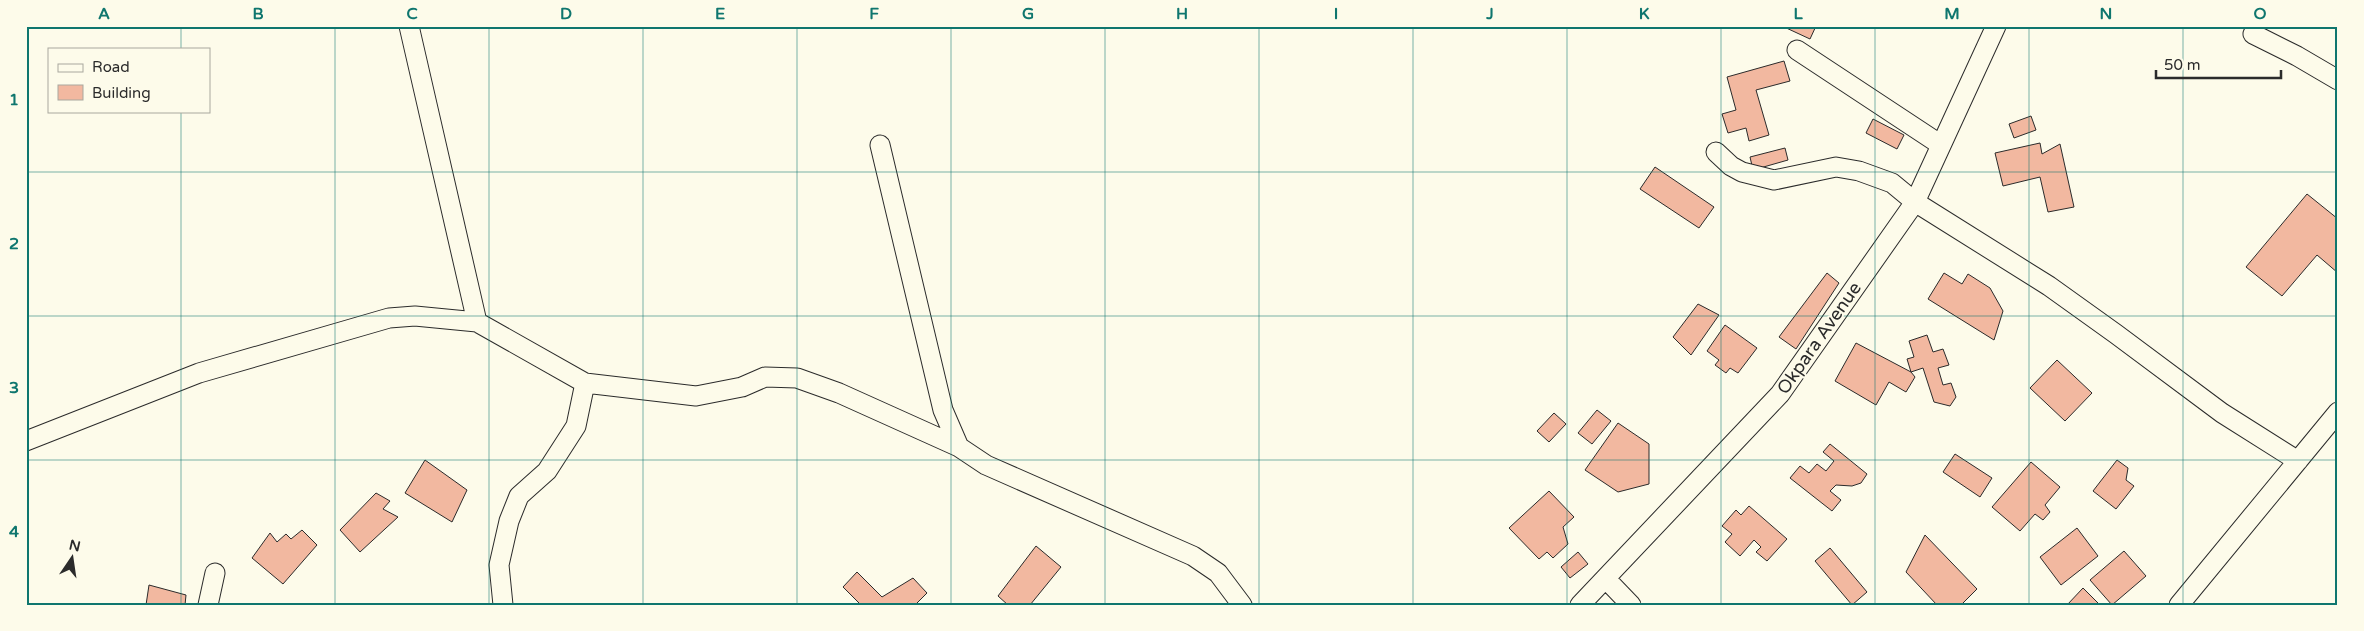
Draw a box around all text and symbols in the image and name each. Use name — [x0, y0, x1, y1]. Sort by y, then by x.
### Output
text: A — [98, 4, 110, 24]
text: B — [252, 4, 264, 24]
text: C — [406, 4, 418, 24]
text: D — [560, 4, 572, 24]
text: E — [715, 4, 725, 24]
text: F — [869, 4, 879, 24]
text: G — [1022, 4, 1034, 24]
text: H — [1176, 4, 1188, 24]
text: I — [1334, 4, 1338, 24]
text: J — [1485, 4, 1494, 24]
text: K — [1639, 4, 1650, 24]
text: L — [1793, 4, 1803, 24]
text: M — [1944, 4, 1960, 24]
text: N — [2100, 4, 2112, 24]
text: O — [2254, 4, 2267, 24]
legend — [48, 48, 210, 112]
scale bar — [2156, 48, 2282, 80]
text: 50 m — [2164, 56, 2201, 74]
text: Road — [92, 58, 130, 76]
text: Building — [92, 84, 151, 102]
text: 1 — [9, 90, 19, 110]
text: 2 — [9, 234, 19, 254]
street label: Okpara Avenue — [1772, 278, 1866, 398]
text: 3 — [9, 378, 19, 398]
text: 4 — [9, 522, 19, 542]
north arrow — [48, 534, 98, 584]
text: N — [67, 536, 82, 555]

